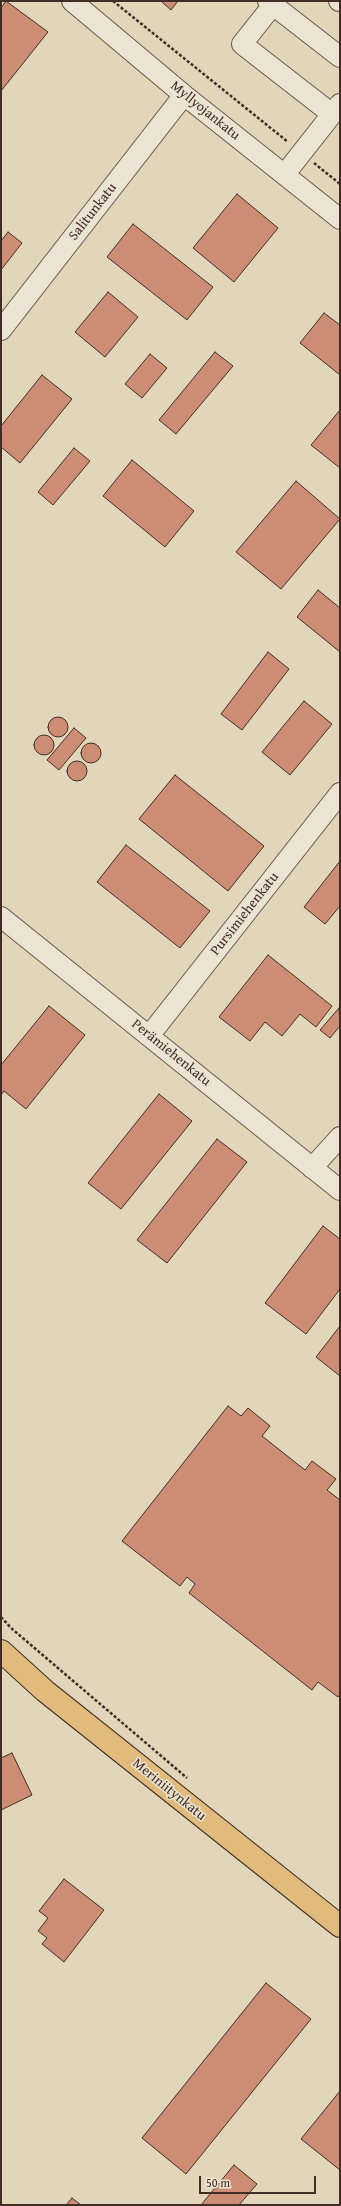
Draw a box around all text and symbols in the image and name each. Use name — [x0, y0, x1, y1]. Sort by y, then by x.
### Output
street label: Myllyojankatu — [167, 78, 243, 144]
street label: Salitunkatu — [65, 180, 121, 244]
street label: Pursimiehenkatu — [207, 869, 283, 959]
street label: Perämiehenkatu — [128, 1016, 214, 1090]
street label: Meriniitynkatu — [129, 1755, 209, 1825]
scale bar — [201, 2168, 318, 2194]
text: 50 m — [206, 2174, 230, 2191]

